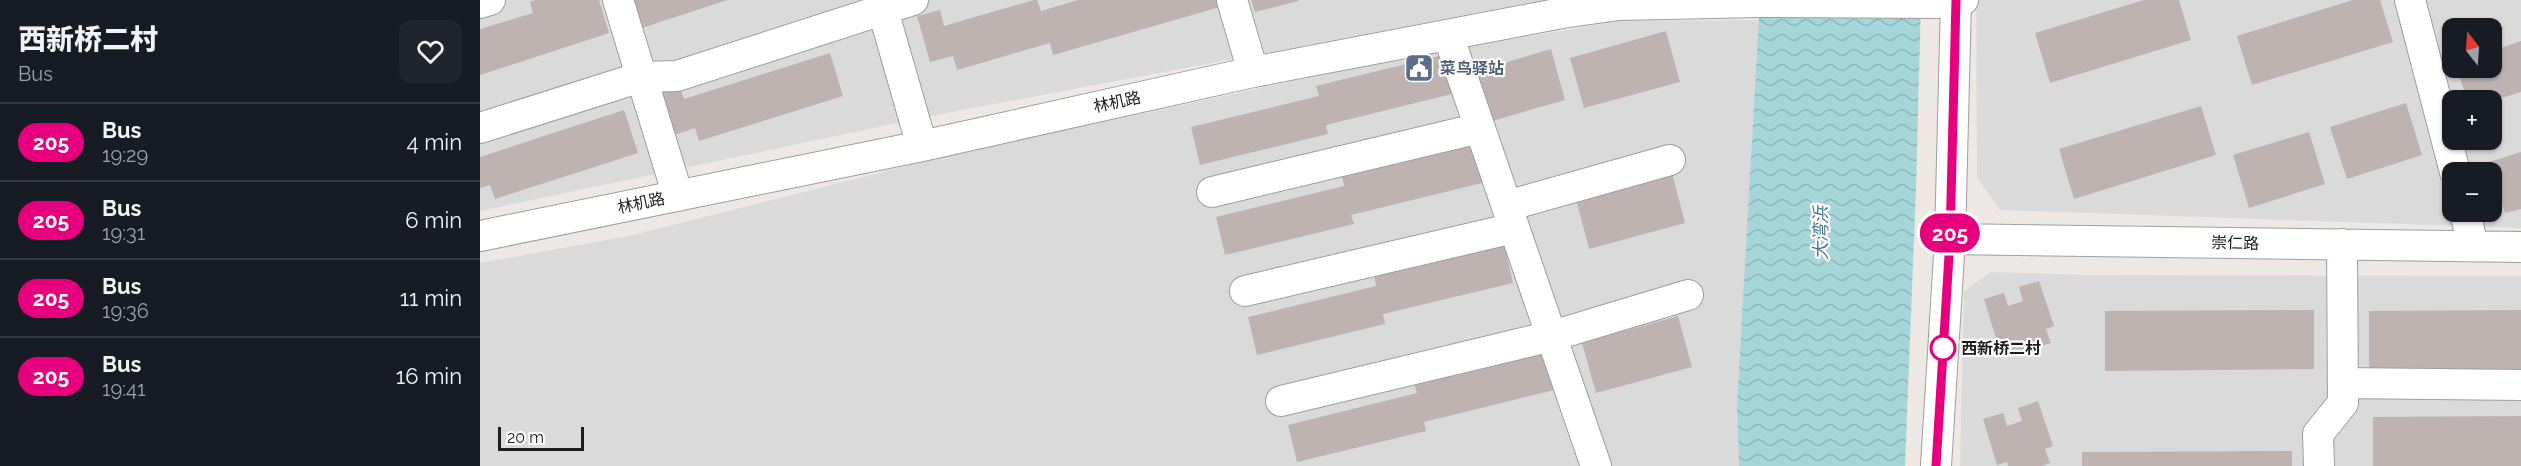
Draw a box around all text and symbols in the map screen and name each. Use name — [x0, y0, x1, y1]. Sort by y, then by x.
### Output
north arrow — [2442, 18, 2502, 78]
map controls — [2442, 18, 2502, 222]
button: heart — [399, 20, 462, 83]
text: 西新桥二村 — [18, 23, 158, 56]
public building icon: 菜鸟驿站 — [1403, 52, 1435, 84]
place label: 菜鸟驿站 — [1440, 59, 1504, 78]
text: Bus — [18, 62, 53, 86]
street label: 林机路 — [1092, 88, 1142, 116]
button: + — [2442, 90, 2502, 150]
text: Bus — [102, 117, 141, 143]
text: 4 min — [407, 129, 462, 155]
text: 205 — [33, 130, 69, 155]
text: 19:29 — [102, 143, 148, 167]
button: − — [2442, 162, 2502, 222]
street label: 林机路 — [616, 189, 666, 217]
text: Bus — [102, 195, 141, 221]
water label: 大湾浜 — [1810, 204, 1831, 260]
text: 6 min — [405, 207, 462, 233]
text: 205 — [33, 208, 69, 233]
line badge: 205 — [1916, 214, 1984, 252]
text: 19:31 — [102, 221, 145, 245]
text: 205 — [1932, 221, 1968, 246]
street label: 崇仁路 — [2211, 233, 2259, 253]
text: Bus — [102, 273, 141, 299]
text: 11 min — [400, 285, 462, 311]
text: 205 — [33, 286, 69, 311]
text: 19:36 — [102, 299, 149, 323]
marker: 西新桥二村 — [1930, 335, 1956, 361]
place label: 西新桥二村 — [1961, 339, 2041, 358]
text: Bus — [102, 351, 141, 377]
text: 16 min — [396, 363, 462, 389]
text: 205 — [33, 364, 69, 389]
text: 19:41 — [102, 377, 146, 401]
scale bar — [498, 424, 584, 452]
text: 20 m — [507, 428, 544, 447]

